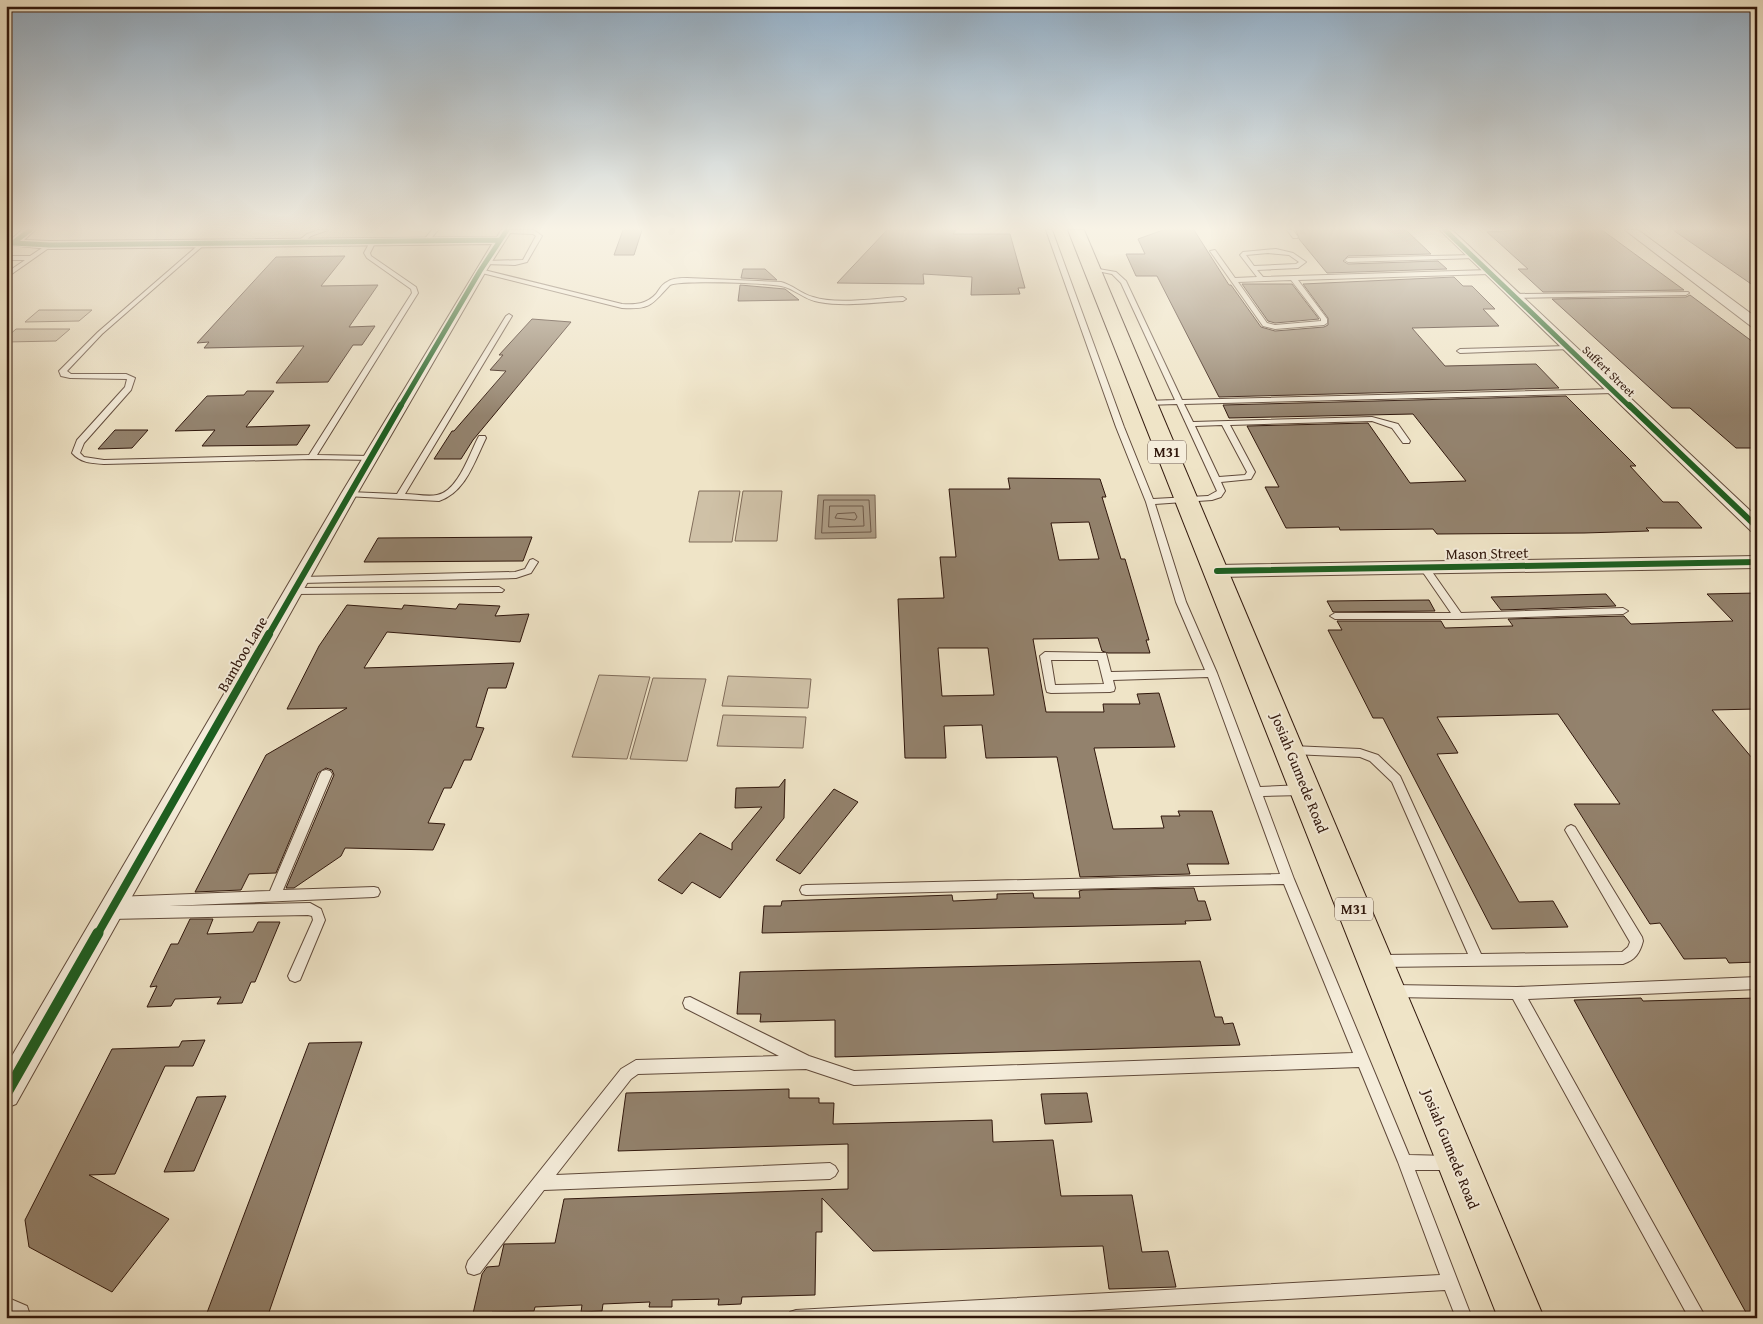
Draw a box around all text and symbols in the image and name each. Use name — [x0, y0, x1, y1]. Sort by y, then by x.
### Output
street label: Suffert Street — [1579, 341, 1640, 401]
road number: M31 — [1148, 441, 1186, 464]
street label: Mason Street — [1445, 542, 1529, 564]
street label: Bamboo Lane — [212, 612, 272, 696]
street label: Josiah Gumede Road — [1266, 708, 1334, 836]
road number: M31 — [1335, 898, 1373, 921]
street label: Josiah Gumede Road — [1417, 1084, 1485, 1212]

